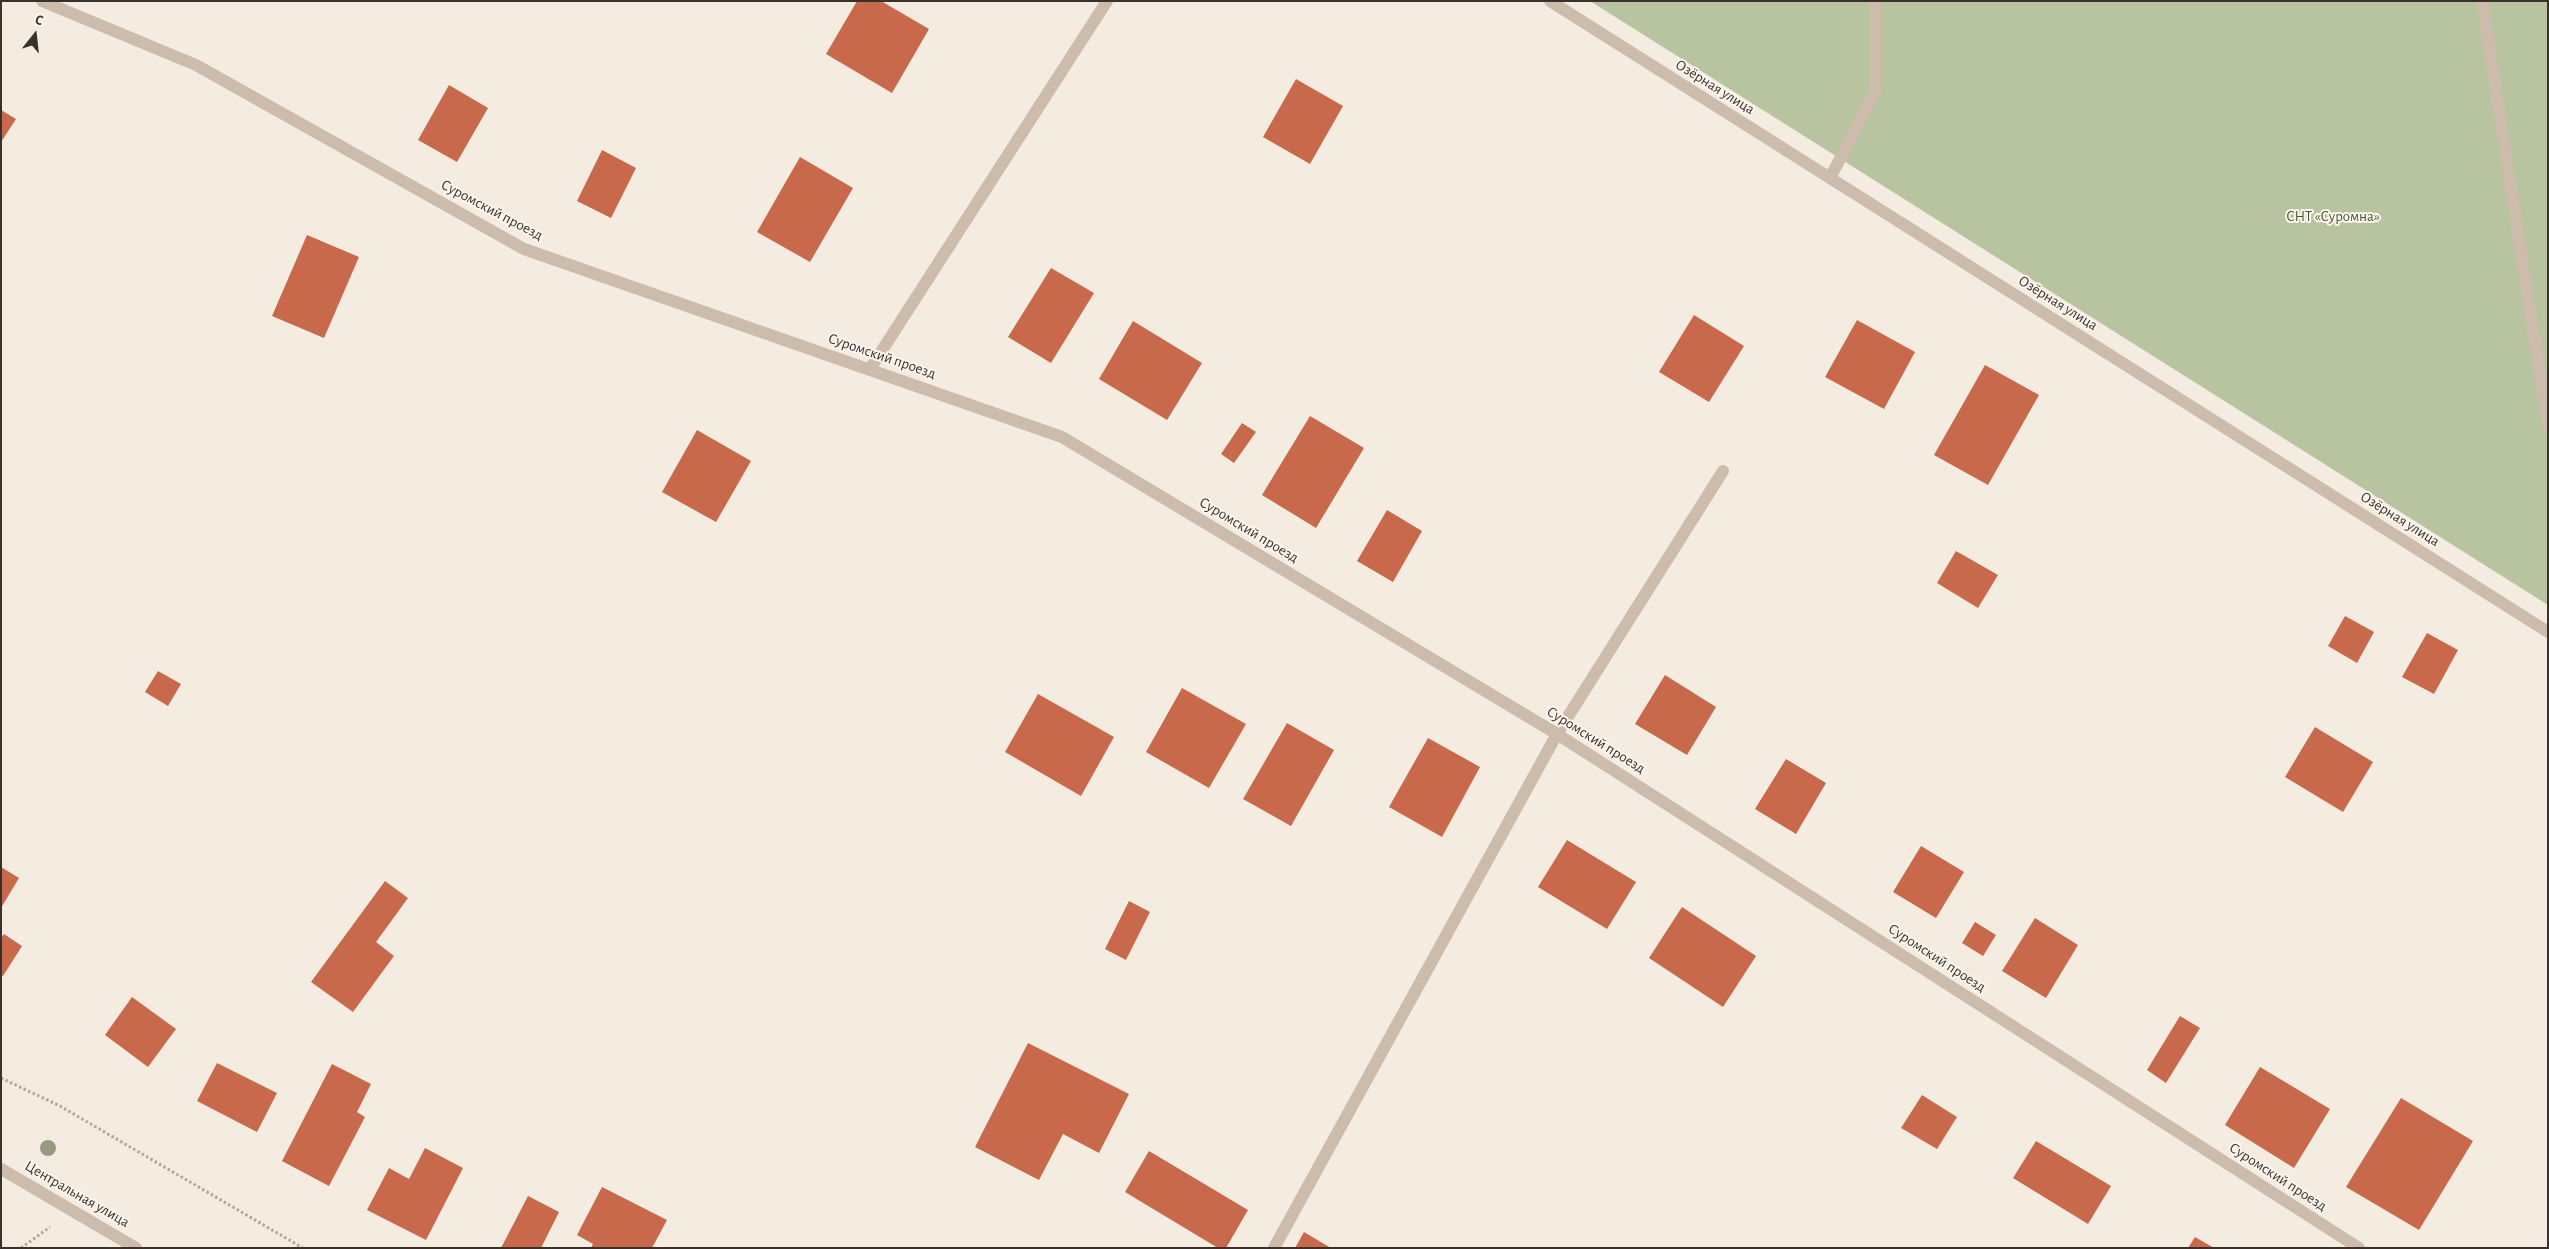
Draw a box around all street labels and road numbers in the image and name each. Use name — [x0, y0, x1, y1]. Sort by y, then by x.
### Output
street label: Озёрная улица — [1672, 55, 1758, 119]
street label: Суромский проезд — [438, 176, 546, 244]
street label: Озёрная улица — [2015, 271, 2101, 335]
street label: Суромский проезд — [826, 329, 938, 383]
street label: Озёрная улица — [2357, 487, 2443, 551]
street label: Суромский проезд — [1196, 493, 1302, 567]
street label: Суромский проезд — [1543, 702, 1649, 778]
street label: Суромский проезд — [1885, 920, 1989, 996]
street label: Суромский проезд — [2226, 1139, 2330, 1215]
street label: Центральная улица — [21, 1157, 133, 1231]

